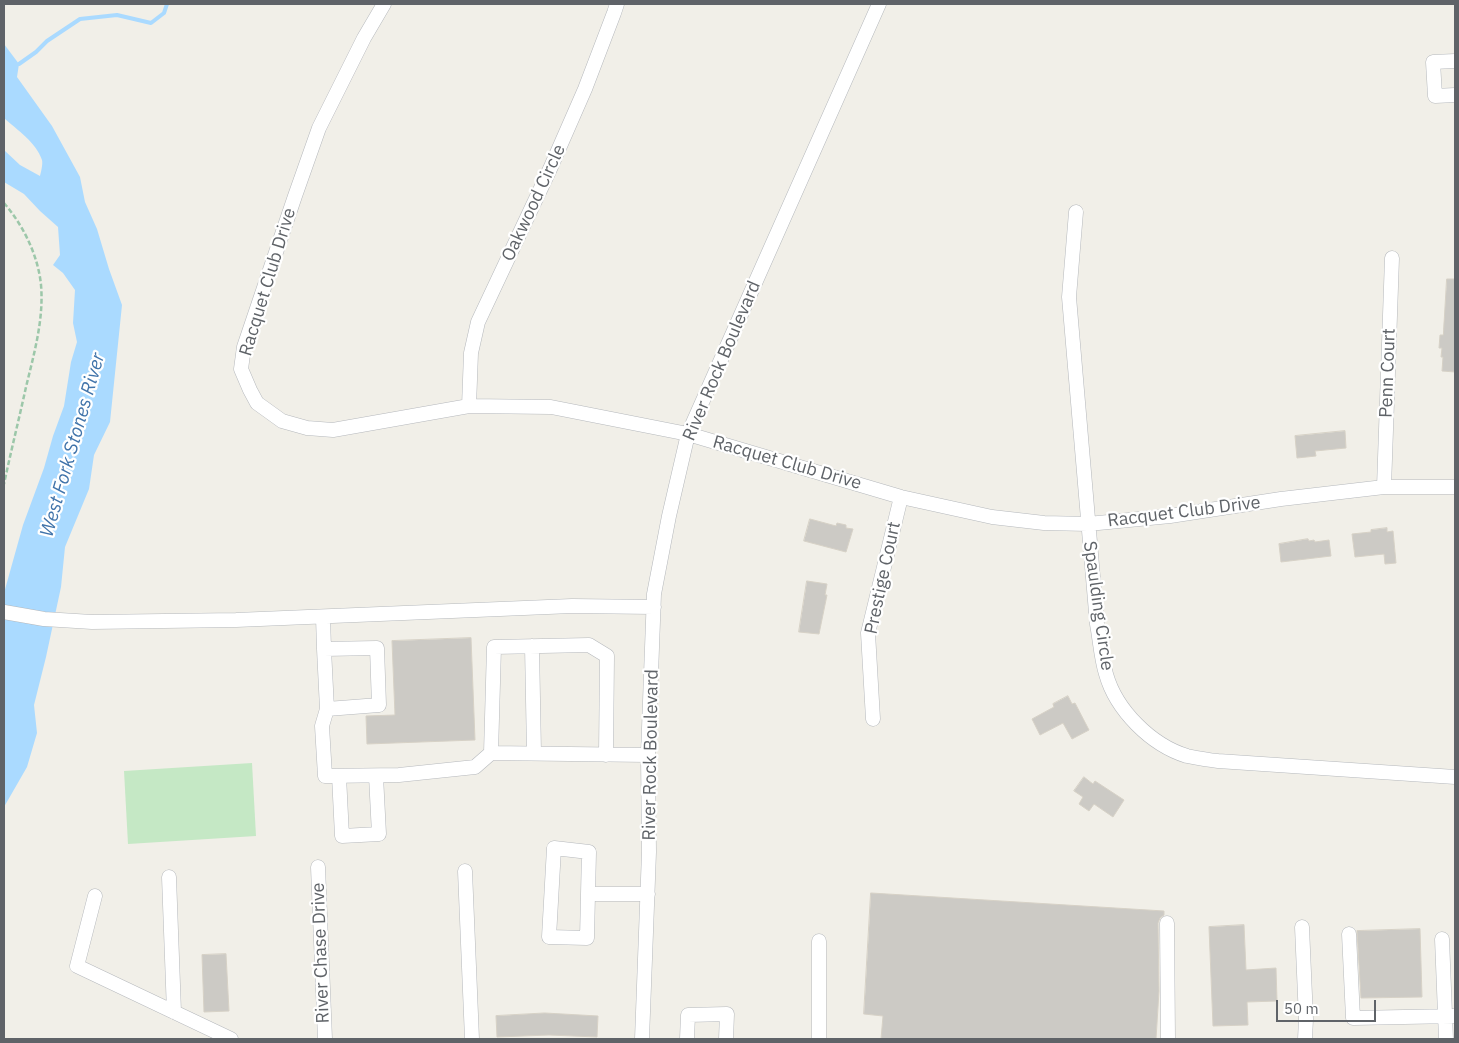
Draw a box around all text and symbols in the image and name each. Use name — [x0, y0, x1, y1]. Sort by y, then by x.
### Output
street label: Oakwood Circle — [497, 141, 571, 265]
street label: Racquet Club Drive — [235, 205, 301, 359]
street label: River Rock Boulevard — [679, 278, 765, 444]
street label: Penn Court — [1376, 328, 1400, 418]
water label: West Fork Stones River — [36, 350, 110, 540]
street label: Racquet Club Drive — [710, 431, 864, 495]
street label: Racquet Club Drive — [1106, 492, 1262, 532]
street label: Prestige Court — [861, 520, 905, 636]
street label: Spaulding Circle — [1078, 540, 1118, 672]
street label: River Rock Boulevard — [639, 669, 663, 841]
street label: River Chase Drive — [308, 882, 334, 1024]
scale bar — [1279, 990, 1379, 1022]
text: 50 m — [1284, 999, 1319, 1018]

